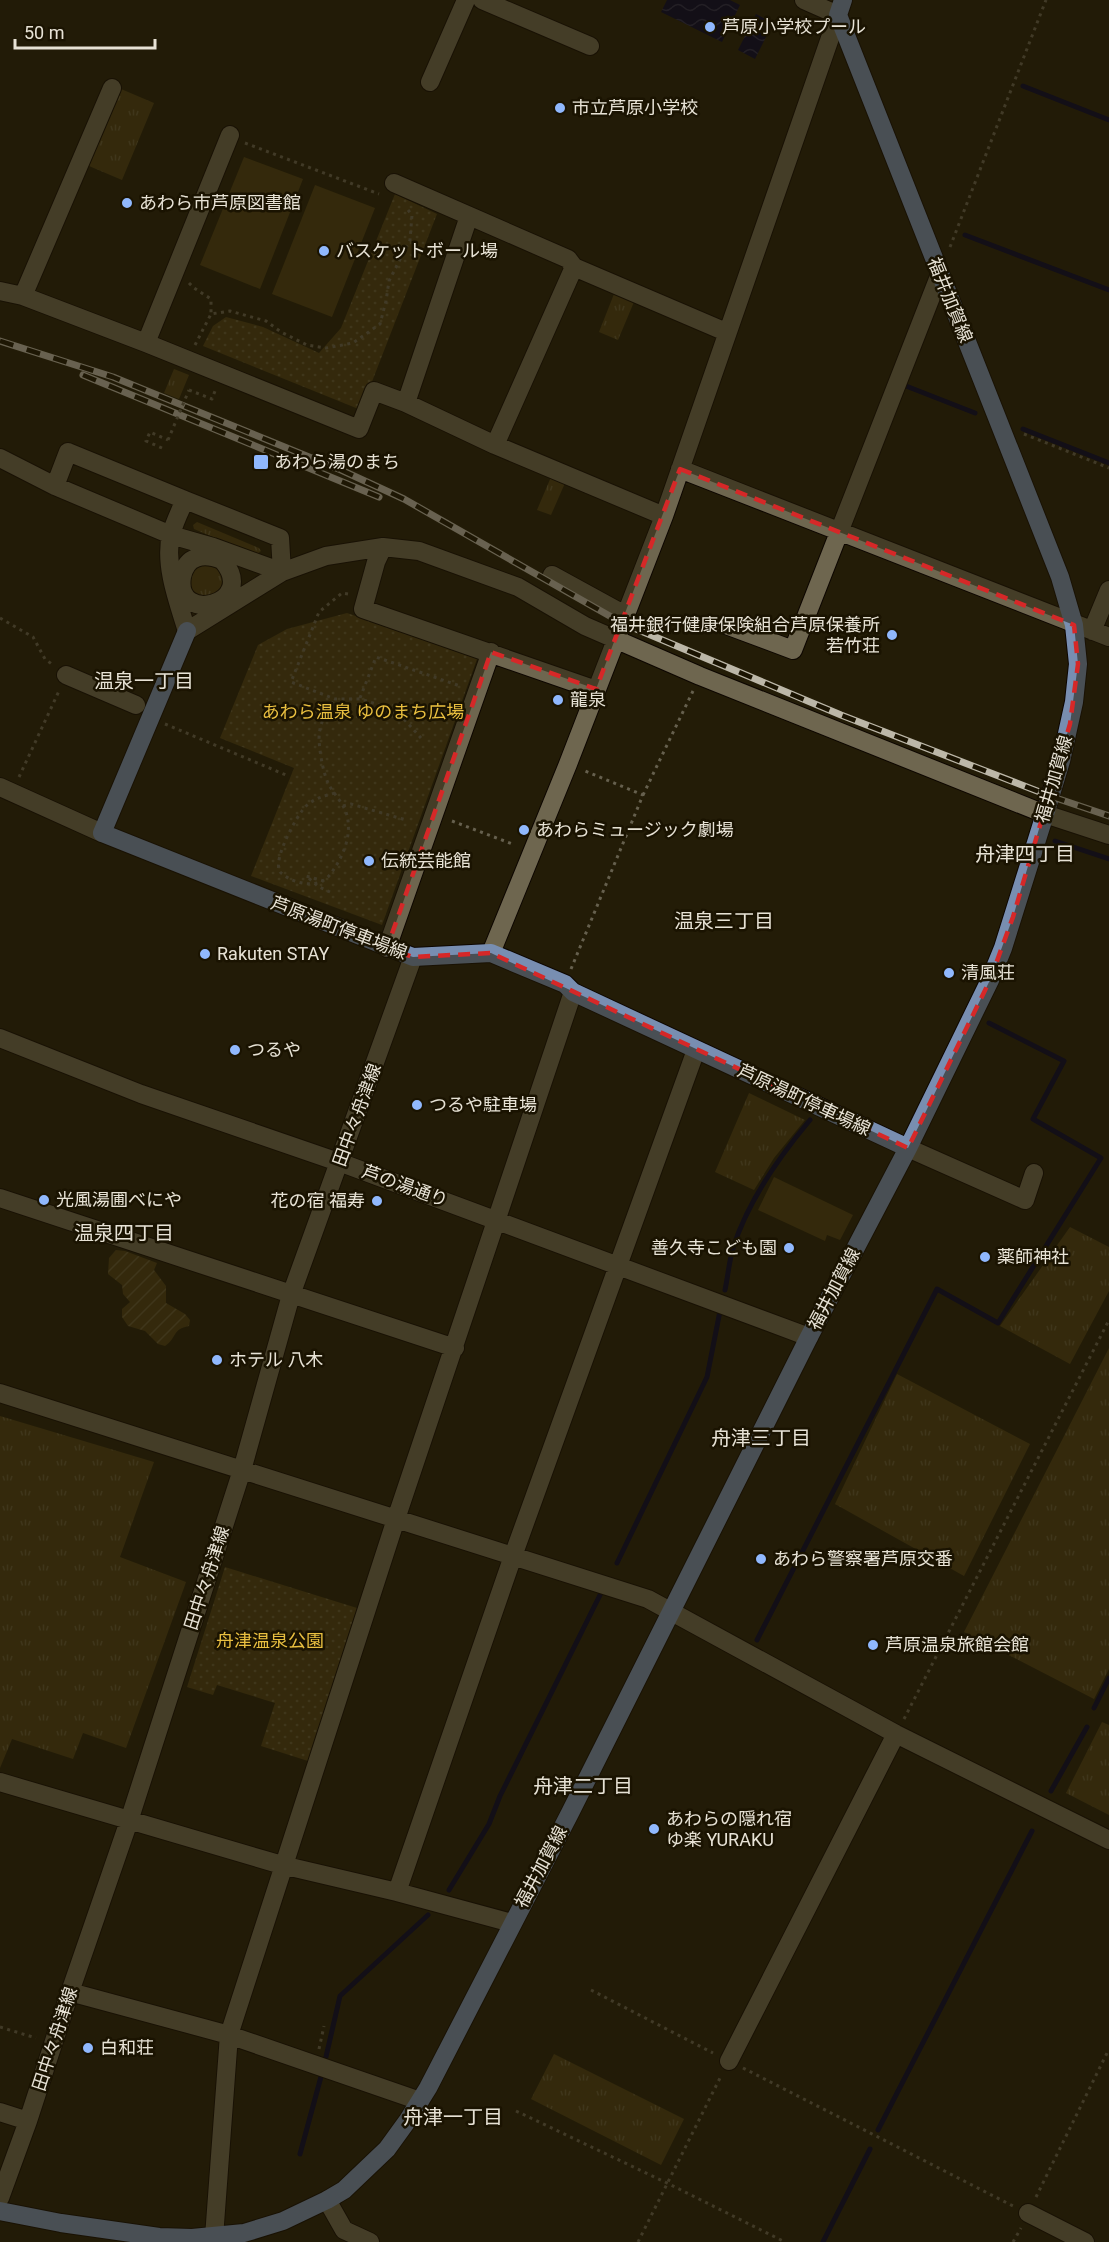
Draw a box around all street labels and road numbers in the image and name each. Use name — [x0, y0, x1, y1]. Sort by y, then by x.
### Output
street label: 福井加賀線 — [924, 254, 977, 345]
street label: 福井加賀線 — [1031, 733, 1076, 825]
street label: 芦原湯町停車場線 — [268, 892, 410, 963]
street label: 田中々舟津線 — [328, 1060, 385, 1169]
street label: 芦原湯町停車場線 — [735, 1060, 874, 1139]
street label: 芦の湯通り — [359, 1160, 451, 1211]
street label: 福井加賀線 — [803, 1244, 864, 1333]
street label: 田中々舟津線 — [180, 1523, 233, 1632]
street label: 福井加賀線 — [510, 1822, 571, 1911]
street label: 田中々舟津線 — [28, 1984, 81, 2093]

